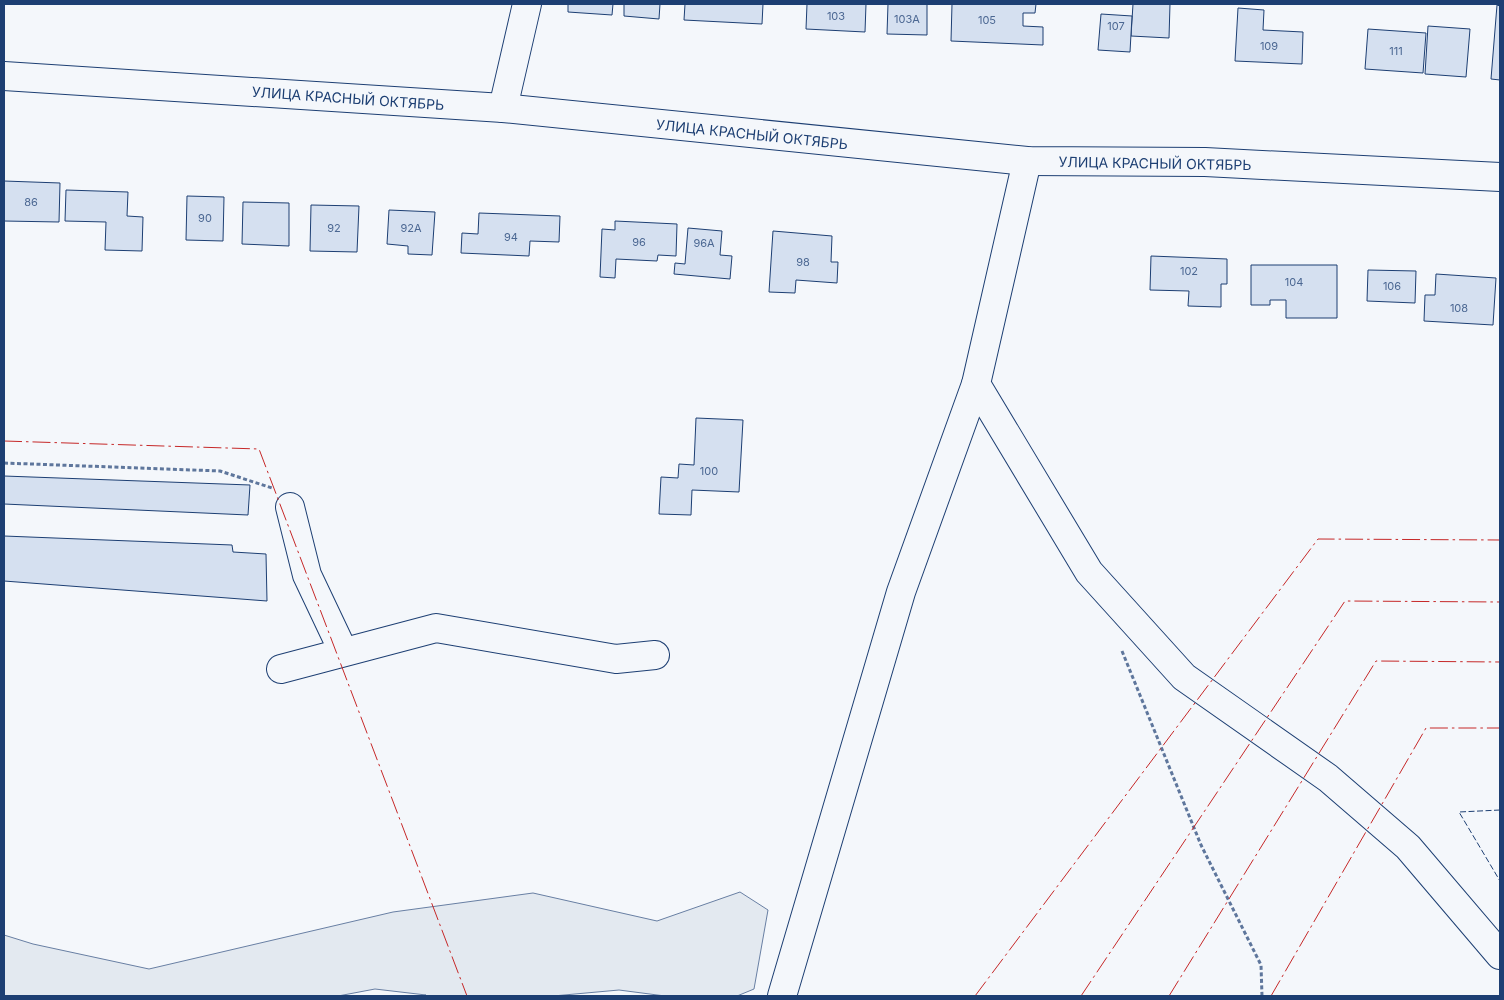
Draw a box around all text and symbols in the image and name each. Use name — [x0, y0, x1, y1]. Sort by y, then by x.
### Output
house number: 103 — [827, 9, 845, 23]
house number: 103А — [894, 12, 920, 26]
house number: 105 — [978, 13, 996, 27]
house number: 107 — [1107, 19, 1125, 33]
house number: 109 — [1260, 39, 1278, 53]
house number: 111 — [1389, 44, 1403, 58]
street label: УЛИЦА КРАСНЫЙ ОКТЯБРЬ — [251, 82, 445, 113]
street label: УЛИЦА КРАСНЫЙ ОКТЯБРЬ — [655, 114, 849, 153]
street label: УЛИЦА КРАСНЫЙ ОКТЯБРЬ — [1059, 152, 1252, 173]
house number: 86 — [24, 195, 38, 209]
house number: 90 — [198, 211, 212, 225]
house number: 92 — [327, 221, 341, 235]
house number: 92А — [400, 221, 422, 235]
house number: 94 — [504, 230, 518, 244]
house number: 96 — [632, 235, 646, 249]
house number: 96А — [693, 236, 715, 250]
house number: 98 — [796, 255, 810, 269]
house number: 102 — [1180, 264, 1198, 278]
house number: 104 — [1285, 275, 1303, 289]
house number: 106 — [1383, 279, 1401, 293]
house number: 108 — [1450, 301, 1468, 315]
house number: 100 — [700, 464, 718, 478]

